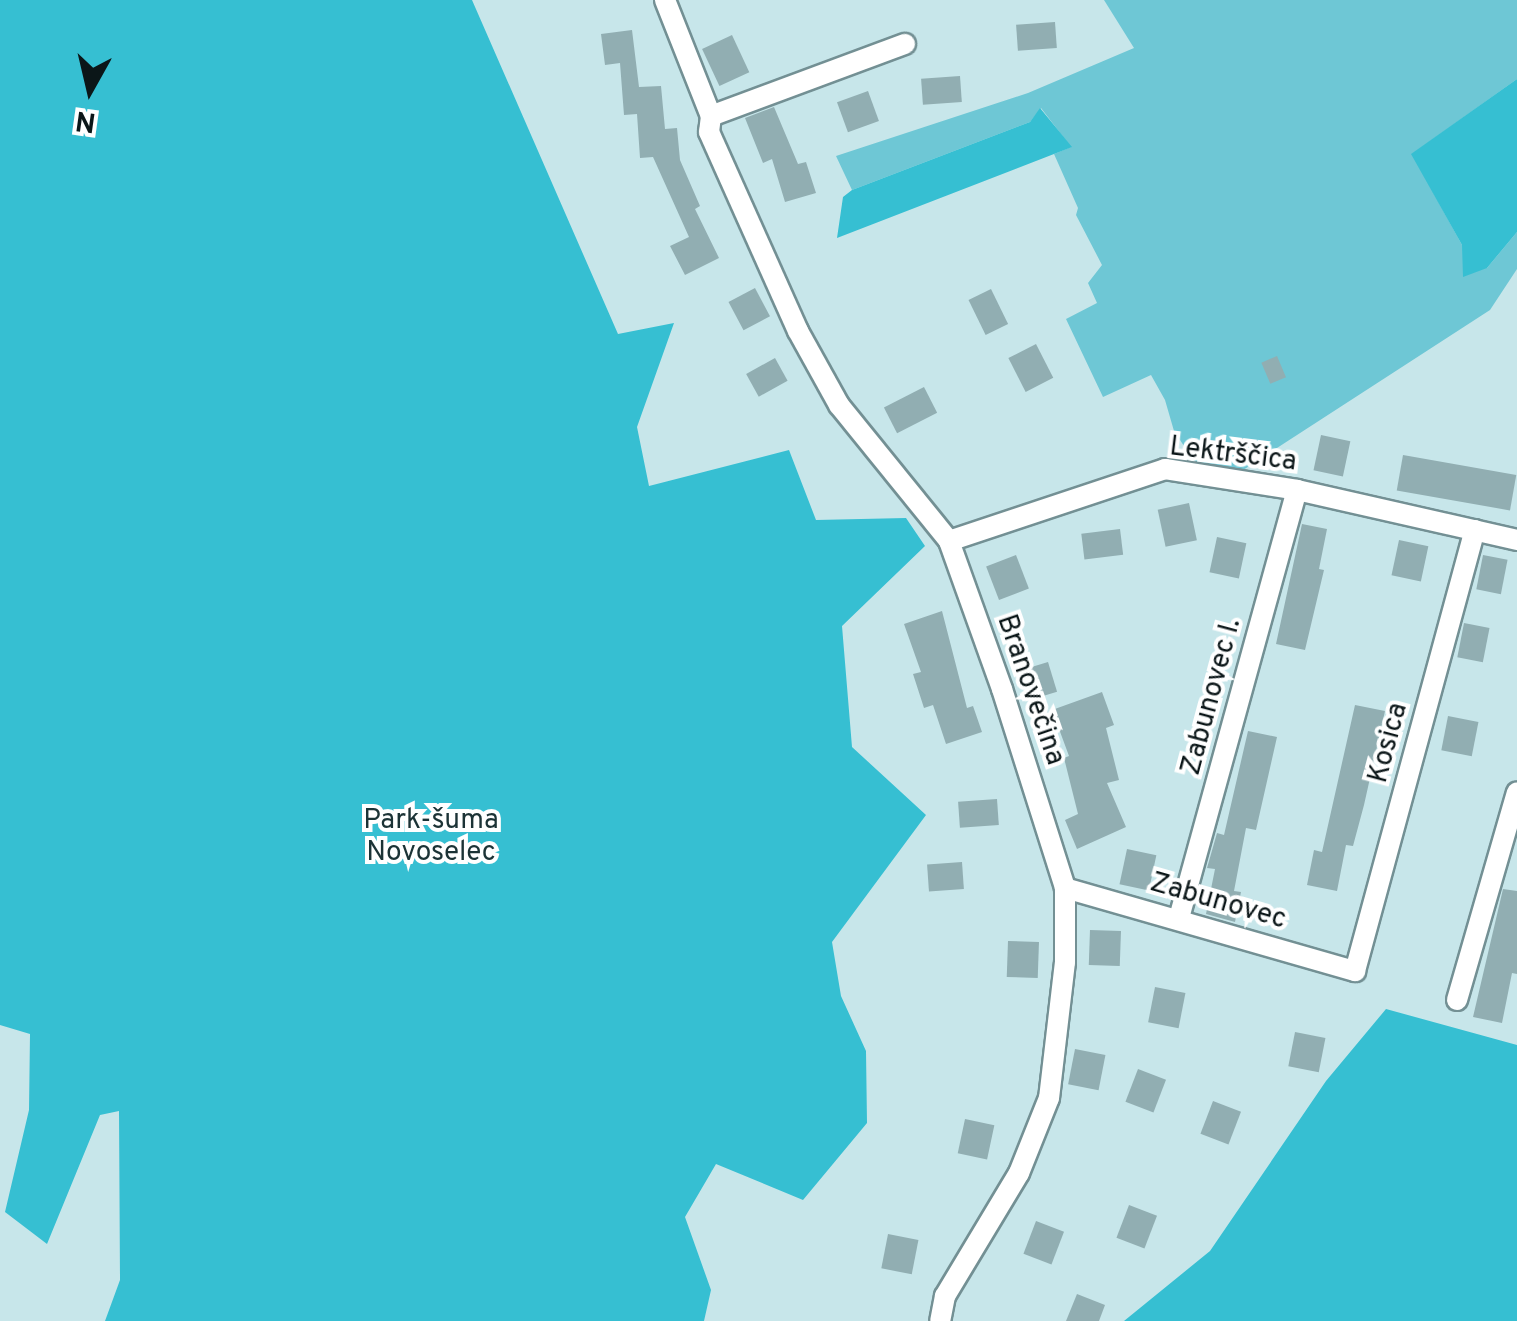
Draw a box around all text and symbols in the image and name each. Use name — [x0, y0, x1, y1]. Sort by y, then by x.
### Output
north arrow — [40, 40, 140, 140]
text: N — [73, 100, 98, 139]
street label: Lektrščica — [1168, 431, 1298, 479]
street label: Branovečina — [989, 610, 1071, 770]
street label: Zabunovec I. — [1175, 615, 1249, 779]
street label: Kosica — [1362, 699, 1416, 787]
park label: Park-šuma Novoselec — [363, 804, 499, 870]
street label: Zabunovec — [1146, 867, 1290, 937]

